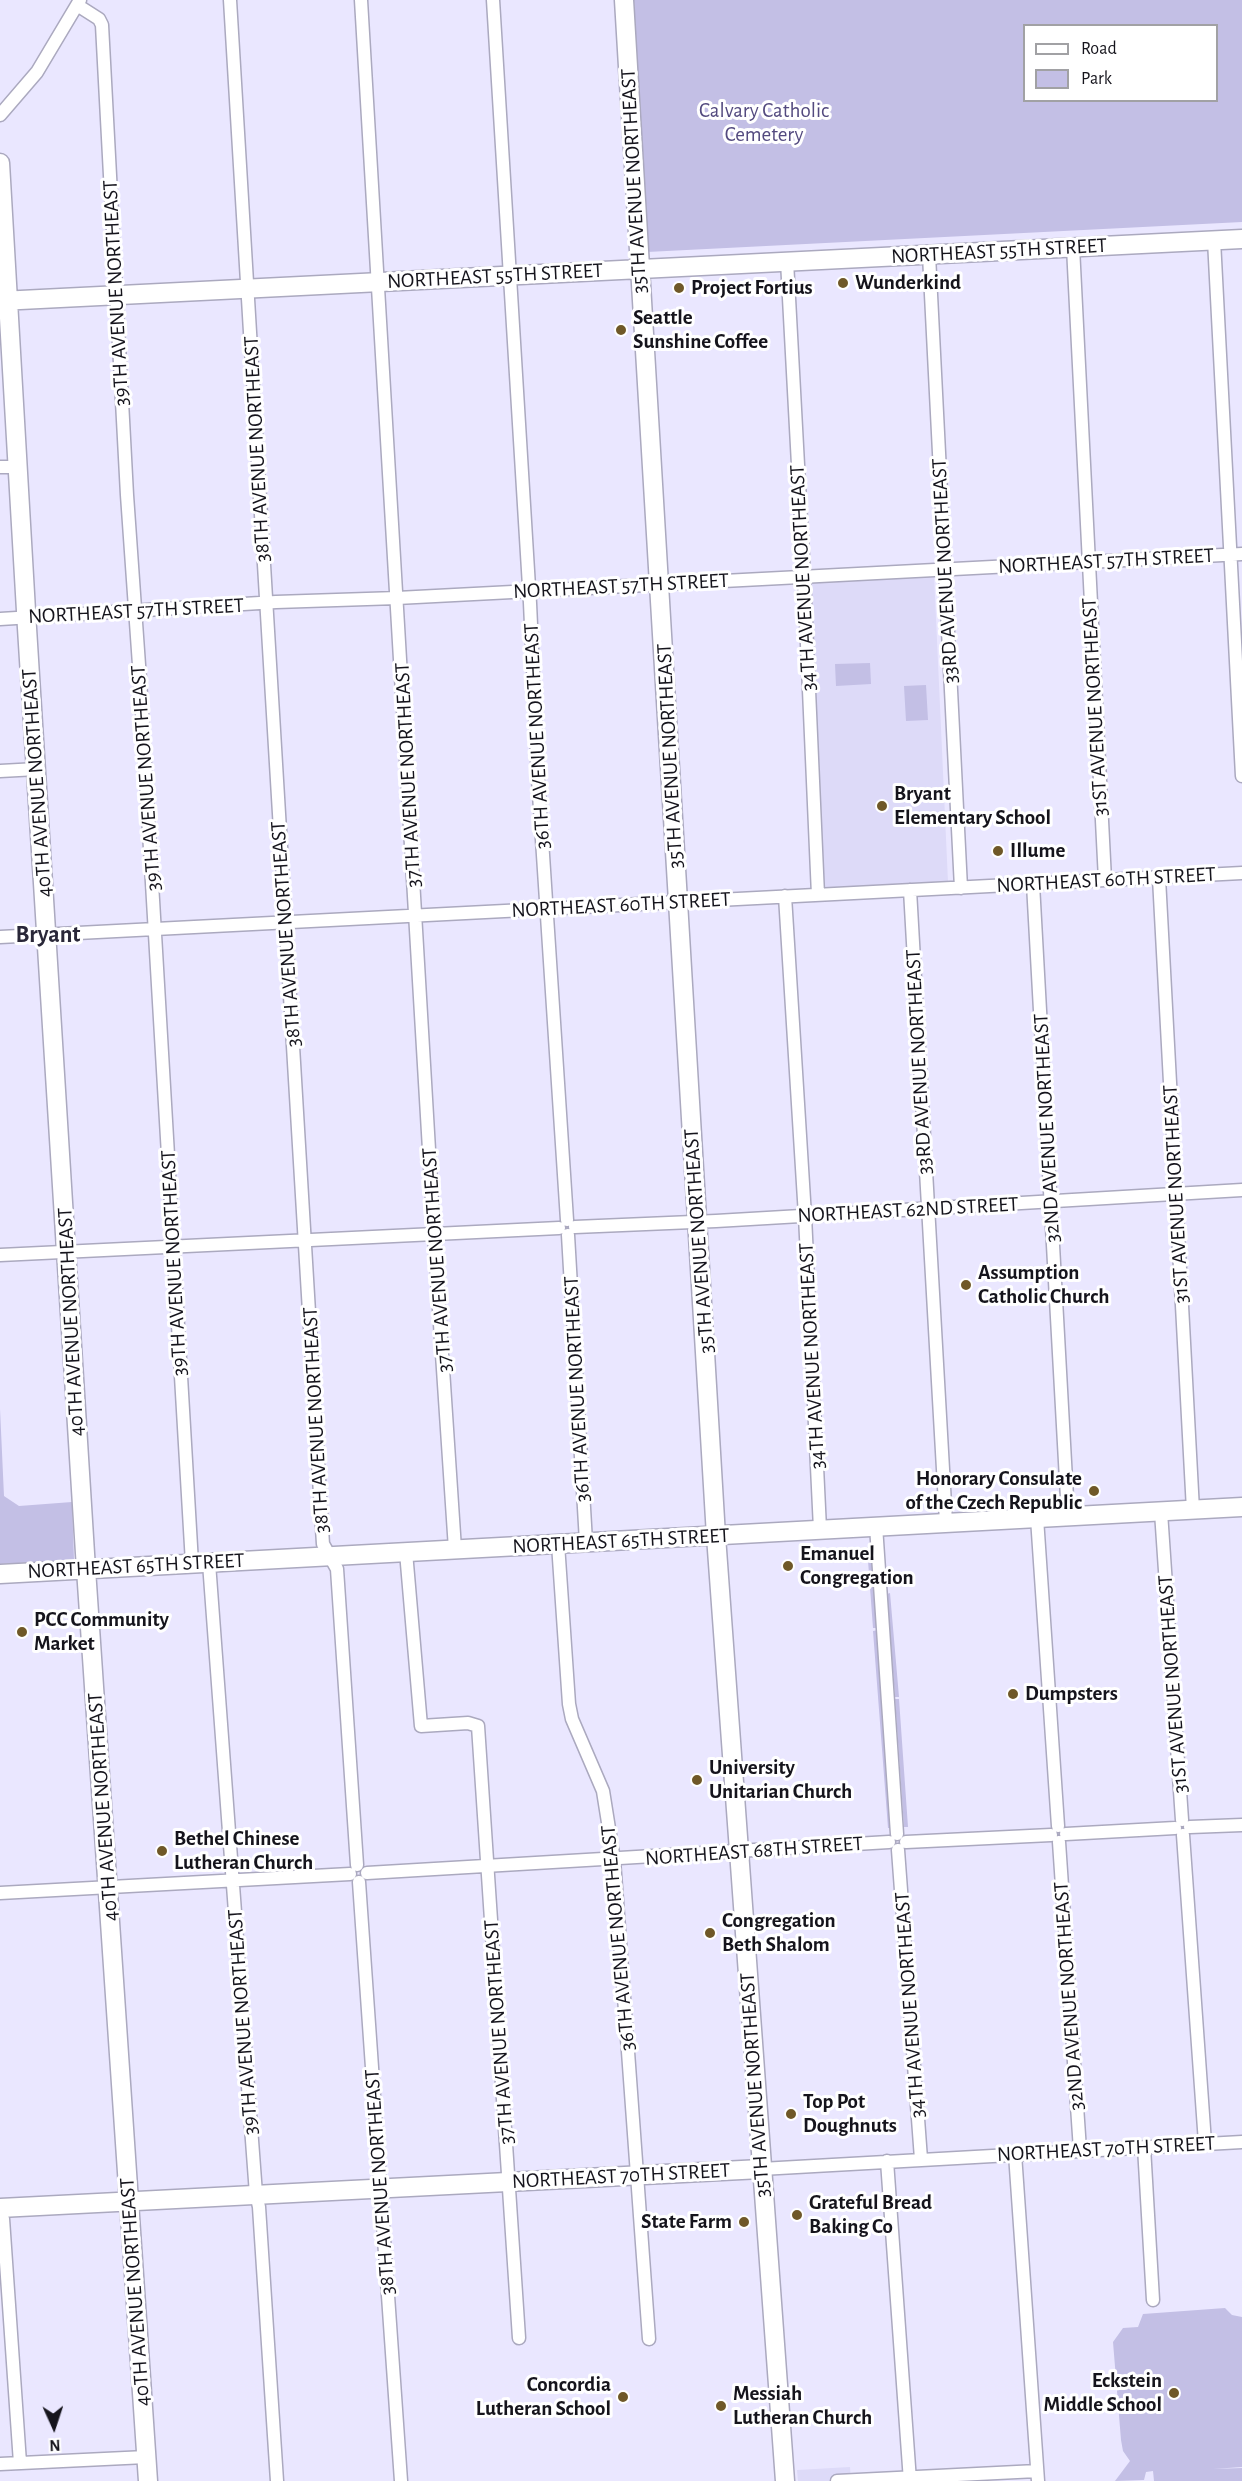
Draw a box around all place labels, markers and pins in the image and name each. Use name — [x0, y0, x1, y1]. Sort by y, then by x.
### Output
place label: Wunderkind — [855, 270, 961, 296]
place label: Project Fortius — [691, 275, 813, 301]
marker: Wunderkind — [836, 276, 850, 290]
marker: Project Fortius — [672, 281, 686, 295]
place label: Seattle Sunshine Coffee — [633, 305, 768, 355]
marker: Seattle Sunshine Coffee — [614, 323, 628, 337]
place label: Bryant Elementary School — [894, 781, 1051, 831]
marker: Bryant Elementary School — [875, 799, 889, 813]
place label: Illume — [1010, 838, 1065, 864]
marker: Illume — [991, 844, 1005, 858]
place label: Assumption Catholic Church — [978, 1260, 1109, 1310]
marker: Assumption Catholic Church — [959, 1278, 973, 1292]
place label: Honorary Consulate of the Czech Republic — [905, 1466, 1082, 1516]
marker: Honorary Consulate of the Czech Republic — [1087, 1484, 1101, 1498]
place label: Emanuel Congregation — [800, 1541, 914, 1591]
marker: Emanuel Congregation — [781, 1559, 795, 1573]
place label: PCC Community Market — [34, 1607, 169, 1657]
marker: PCC Community Market — [15, 1625, 29, 1639]
place label: Dumpsters — [1025, 1681, 1118, 1707]
marker: Dumpsters — [1006, 1687, 1020, 1701]
place label: University Unitarian Church — [709, 1755, 852, 1805]
marker: University Unitarian Church — [690, 1773, 704, 1787]
place label: Bethel Chinese Lutheran Church — [174, 1826, 313, 1876]
marker: Bethel Chinese Lutheran Church — [155, 1844, 169, 1858]
place label: Congregation Beth Shalom — [722, 1908, 836, 1958]
marker: Congregation Beth Shalom — [703, 1926, 717, 1940]
place label: Top Pot Doughnuts — [803, 2089, 897, 2139]
marker: Top Pot Doughnuts — [784, 2107, 798, 2121]
place label: Grateful Bread Baking Co — [809, 2190, 932, 2240]
marker: Grateful Bread Baking Co — [790, 2208, 804, 2222]
place label: State Farm — [641, 2209, 732, 2235]
marker: State Farm — [737, 2215, 751, 2229]
place label: Eckstein Middle School — [1043, 2368, 1162, 2418]
place label: Concordia Lutheran School — [476, 2372, 611, 2422]
place label: Messiah Lutheran Church — [733, 2381, 872, 2431]
marker: Eckstein Middle School — [1167, 2386, 1181, 2400]
marker: Concordia Lutheran School — [616, 2390, 630, 2404]
marker: Messiah Lutheran Church — [714, 2399, 728, 2413]

